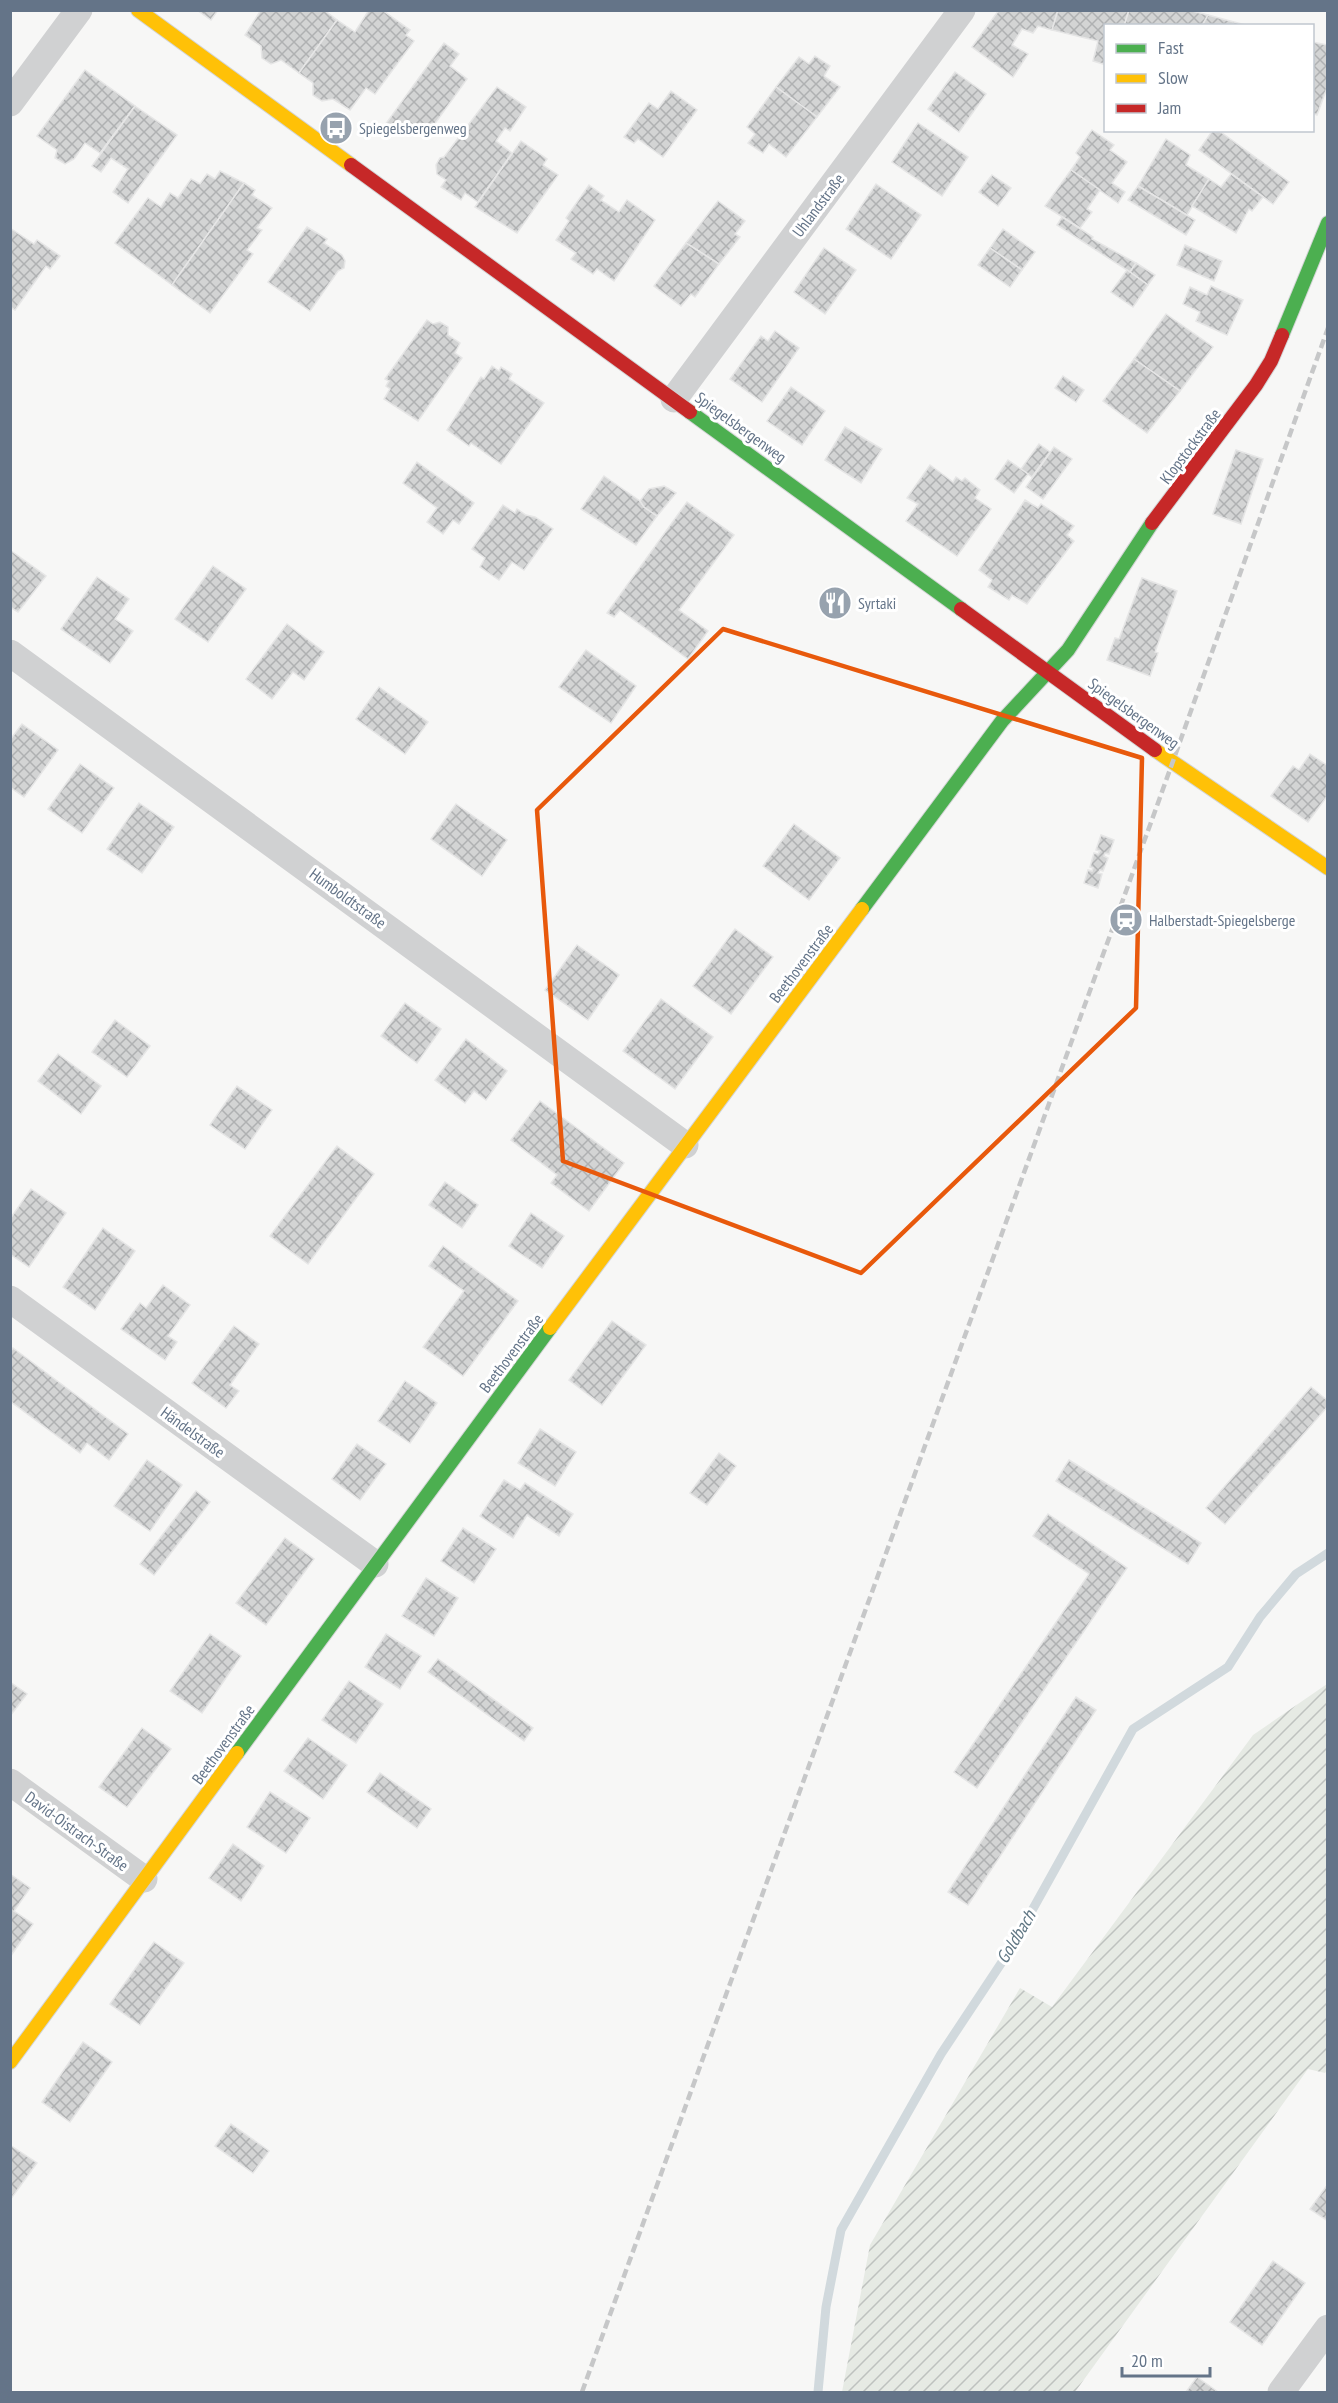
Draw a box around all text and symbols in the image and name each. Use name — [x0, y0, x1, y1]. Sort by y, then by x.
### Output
legend — [1104, 24, 1314, 132]
text: Fast — [1158, 36, 1184, 59]
text: Slow — [1158, 66, 1189, 89]
text: Jam — [1157, 96, 1181, 119]
bus stop icon: Spiegelsbergenweg — [318, 110, 354, 146]
place label: Spiegelsbergenweg — [359, 118, 467, 138]
street label: Uhlandstraße — [788, 169, 848, 241]
street label: Spiegelsbergenweg — [692, 387, 790, 467]
street label: Klopstockstraße — [1155, 404, 1225, 488]
restaurant icon: Syrtaki — [817, 585, 853, 621]
place label: Syrtaki — [858, 593, 896, 613]
street label: Spiegelsbergenweg — [1085, 673, 1183, 753]
street label: Humboldtstraße — [306, 864, 390, 932]
station icon: Halberstadt-Spiegelsberge — [1108, 902, 1144, 938]
place label: Halberstadt-Spiegelsberge — [1149, 910, 1295, 930]
street label: Beethovenstraße — [765, 920, 837, 1006]
street label: Beethovenstraße — [475, 1310, 547, 1396]
street label: Händelstraße — [157, 1402, 229, 1462]
street label: Beethovenstraße — [187, 1700, 259, 1788]
street label: David-Oistrach-Straße — [21, 1787, 133, 1875]
water label: Goldbach — [991, 1905, 1041, 1968]
scale bar — [1122, 2340, 1210, 2378]
text: 20 m — [1131, 2349, 1163, 2372]

